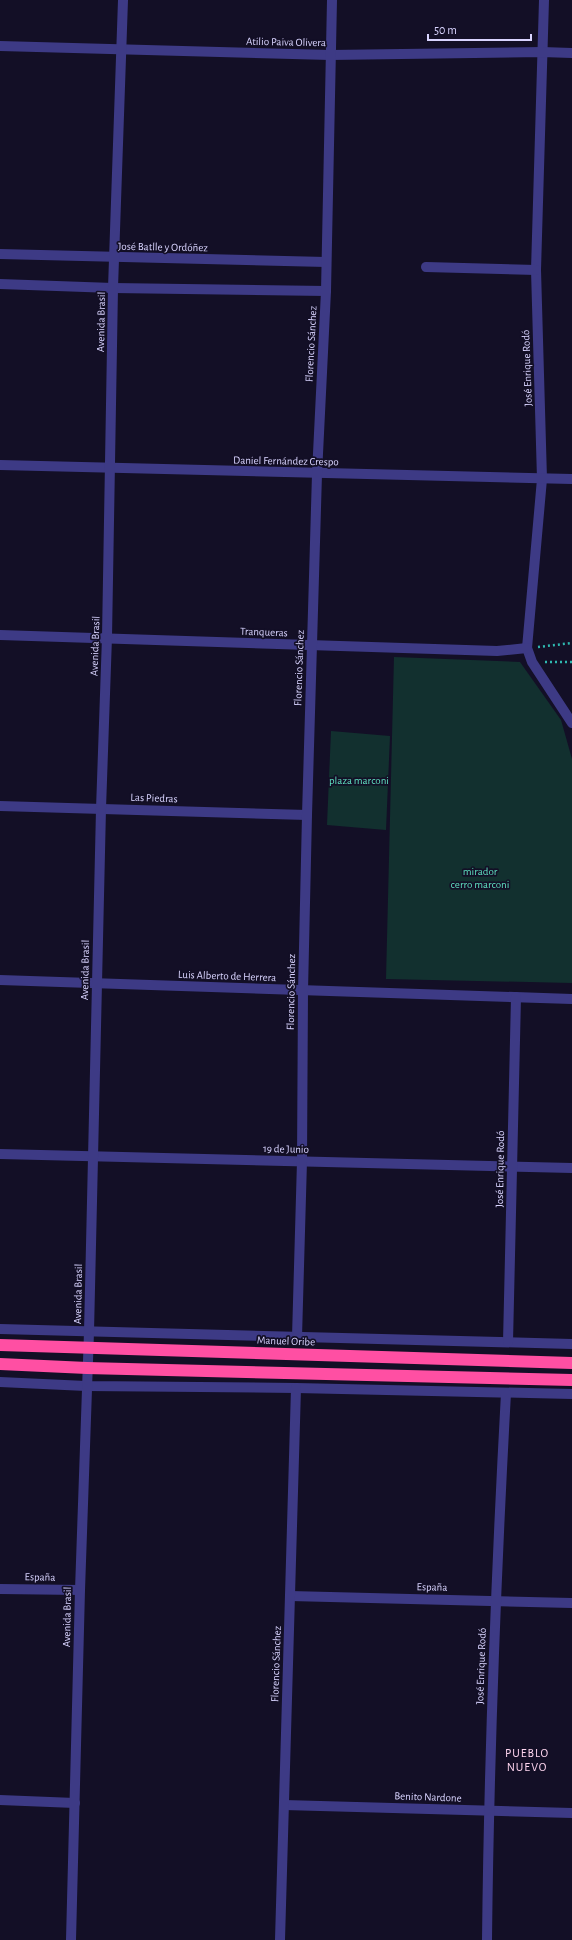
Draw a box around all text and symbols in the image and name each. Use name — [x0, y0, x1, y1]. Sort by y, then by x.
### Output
scale bar — [428, 16, 531, 42]
text: 50 m — [434, 24, 457, 36]
street label: Atilio Paiva Olivera — [246, 36, 326, 48]
street label: José Batlle y Ordóñez — [118, 241, 208, 253]
street label: Avenida Brasil — [95, 292, 107, 352]
street label: Florencio Sánchez — [304, 305, 319, 382]
street label: José Enrique Rodó — [520, 329, 534, 407]
street label: Daniel Fernández Crespo — [233, 455, 339, 467]
street label: Avenida Brasil — [88, 616, 102, 676]
street label: Tranqueras — [240, 626, 288, 638]
street label: Florencio Sánchez — [292, 629, 306, 706]
park label: plaza marconi — [329, 775, 389, 786]
street label: Las Piedras — [130, 792, 178, 804]
park label: mirador cerro marconi — [451, 866, 509, 890]
street label: Avenida Brasil — [79, 940, 91, 1000]
street label: Florencio Sánchez — [285, 953, 297, 1030]
street label: Luis Alberto de Herrera — [178, 969, 276, 983]
street label: José Enrique Rodó — [494, 1130, 506, 1208]
street label: 19 de Junio — [263, 1143, 309, 1155]
street label: Avenida Brasil — [72, 1264, 84, 1324]
street label: Manuel Oribe — [257, 1334, 315, 1348]
street label: España — [25, 1571, 55, 1583]
street label: España — [417, 1581, 447, 1593]
street label: Avenida Brasil — [61, 1587, 73, 1647]
street label: Florencio Sánchez — [269, 1625, 283, 1702]
street label: José Enrique Rodó — [474, 1627, 488, 1705]
district label: PUEBLO NUEVO — [505, 1747, 549, 1773]
street label: Benito Nardone — [394, 1790, 462, 1804]

